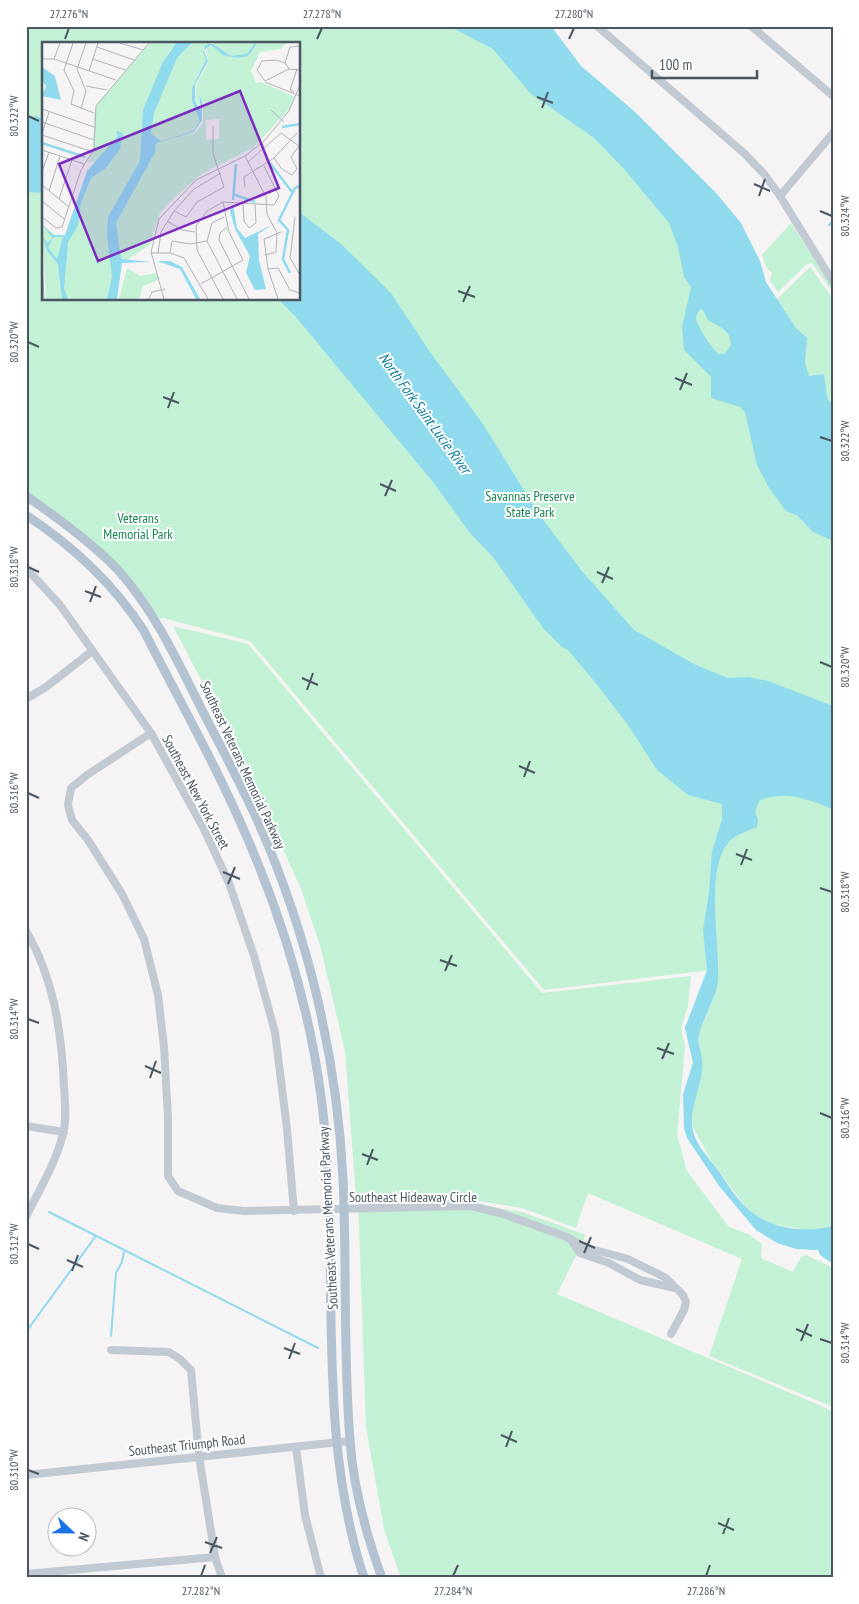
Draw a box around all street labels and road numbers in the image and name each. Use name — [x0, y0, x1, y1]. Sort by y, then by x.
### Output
street label: Southeast Veterans Memorial Parkway — [196, 678, 290, 853]
street label: Southeast New York Street — [158, 732, 234, 852]
street label: Southeast Veterans Memorial Parkway — [314, 1125, 342, 1310]
street label: Southeast Hideaway Circle — [349, 1188, 477, 1206]
street label: Southeast Triumph Road — [128, 1430, 246, 1460]

